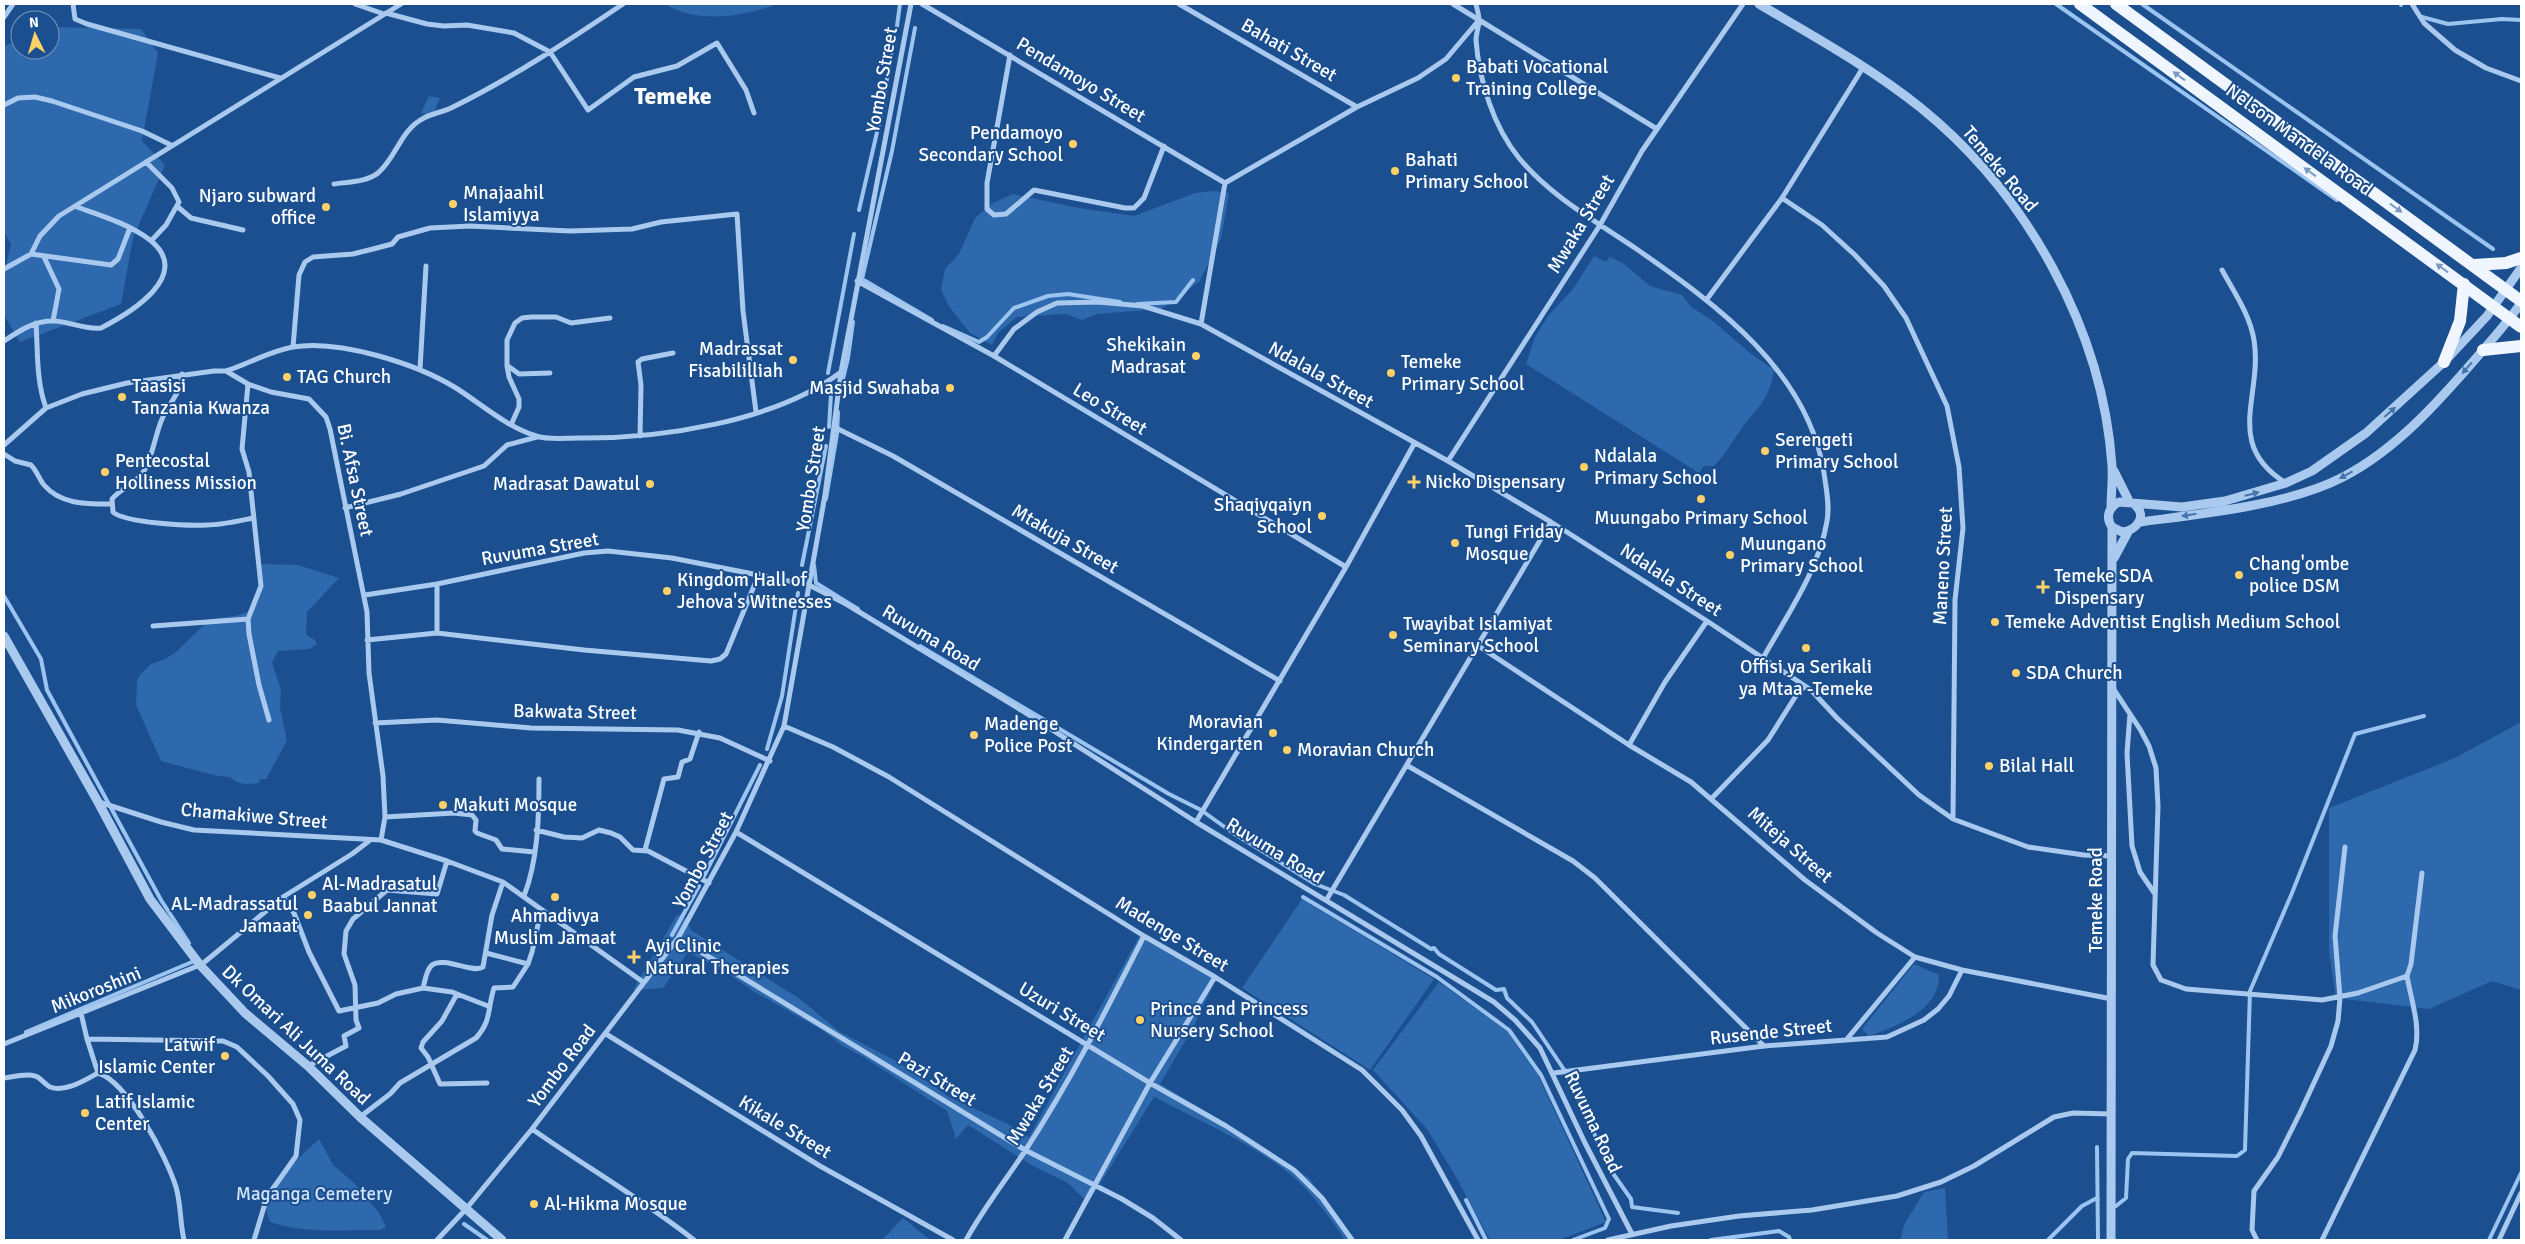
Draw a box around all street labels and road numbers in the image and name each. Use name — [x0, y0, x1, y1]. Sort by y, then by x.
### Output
street label: Bahati Street — [1237, 13, 1341, 87]
street label: Yombo Street — [861, 25, 903, 135]
street label: Pendamoyo Street — [1012, 32, 1150, 128]
street label: Nelson Mandela Road — [2221, 79, 2377, 201]
street label: Temeke Road — [1957, 121, 2043, 217]
street label: Mwaka Street — [1542, 170, 1620, 278]
street label: Ndalala Street — [1264, 336, 1378, 414]
street label: Leo Street — [1068, 377, 1152, 441]
street label: Bi. Afsa Street — [331, 421, 379, 539]
street label: Yombo Street — [791, 424, 831, 534]
street label: Mtakuja Street — [1007, 499, 1123, 580]
street label: Maneno Street — [1928, 506, 1958, 626]
street label: Ruvuma Street — [479, 527, 601, 571]
street label: Ndalala Street — [1615, 538, 1727, 622]
street label: Ruvuma Road — [878, 599, 984, 677]
street label: Bakwata Street — [513, 699, 637, 725]
street label: Chamakiwe Street — [180, 798, 329, 834]
street label: Miteja Street — [1743, 802, 1838, 889]
street label: Yombo Street — [667, 807, 739, 913]
street label: Ruvuma Road — [1222, 812, 1328, 890]
street label: Temeke Road — [2084, 847, 2108, 953]
street label: Madenge Street — [1111, 891, 1233, 977]
street label: Dk Omari Ali Juma Road — [217, 960, 375, 1110]
street label: Mikoroshini — [47, 961, 145, 1019]
street label: Uzuri Street — [1014, 977, 1110, 1048]
street label: Rusende Street — [1709, 1014, 1834, 1050]
street label: Yombo Road — [523, 1020, 601, 1112]
street label: Mwaka Street — [1001, 1042, 1079, 1150]
street label: Pazi Street — [893, 1046, 981, 1112]
street label: Ruvuma Road — [1559, 1067, 1627, 1177]
street label: Kikale Street — [734, 1090, 836, 1164]

